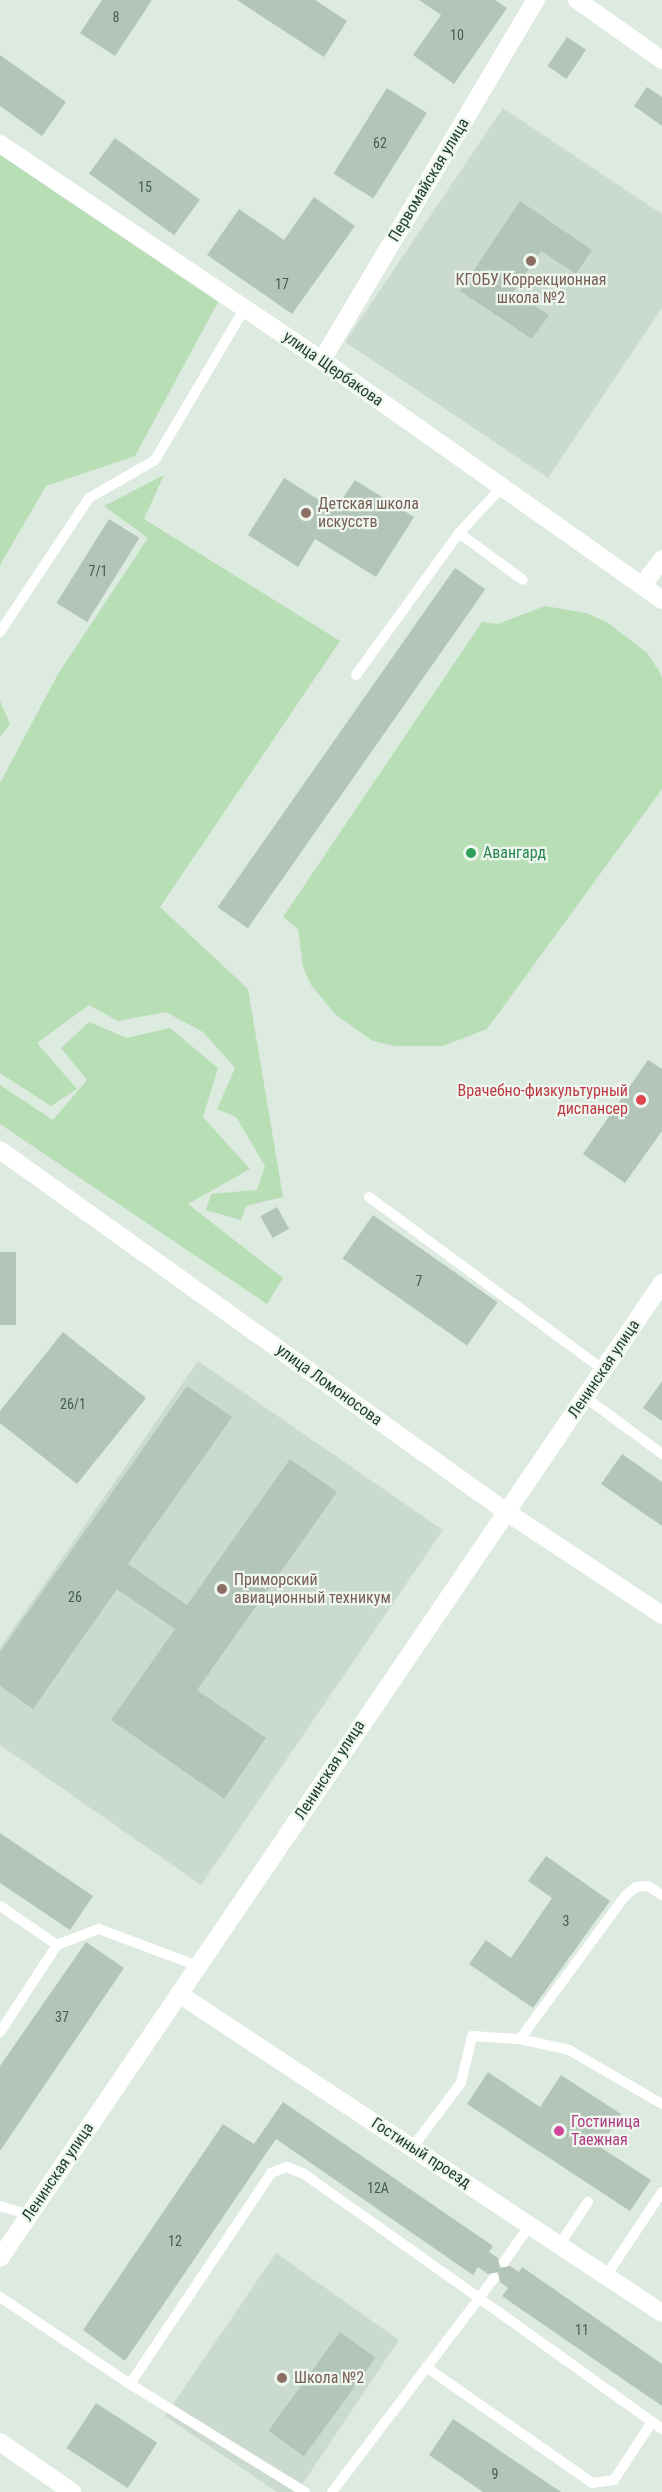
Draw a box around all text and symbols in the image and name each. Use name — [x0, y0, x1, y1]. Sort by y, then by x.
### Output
house number: 8 — [113, 9, 119, 25]
house number: 10 — [450, 27, 464, 43]
street label: Первомайская улица — [385, 115, 473, 245]
house number: 62 — [373, 135, 387, 151]
house number: 15 — [138, 179, 152, 195]
marker: КГОБУ Коррекционная школа №2 — [524, 254, 538, 268]
place label: КГОБУ Коррекционная школа №2 — [456, 270, 606, 308]
house number: 17 — [275, 276, 289, 292]
street label: улица Щербакова — [279, 327, 387, 411]
place label: Детская школа искусств — [318, 494, 419, 532]
marker: Детская школа искусств — [299, 506, 313, 520]
house number: 7/1 — [88, 563, 108, 579]
place label: Авангард — [483, 843, 546, 863]
marker: Авангард — [464, 846, 478, 860]
place label: Врачебно-физкультурный диспансер — [457, 1081, 628, 1119]
marker: Врачебно-физкультурный диспансер — [632, 1091, 650, 1109]
house number: 7 — [416, 1273, 422, 1289]
street label: Ленинская улица — [564, 1316, 644, 1422]
street label: улица Ломоносова — [272, 1340, 386, 1430]
house number: 26/1 — [60, 1396, 86, 1412]
place label: Приморский авиационный техникум — [234, 1570, 391, 1608]
marker: Приморский авиационный техникум — [215, 1582, 229, 1596]
house number: 26 — [68, 1589, 82, 1605]
street label: Ленинская улица — [291, 1717, 369, 1823]
house number: 3 — [563, 1913, 569, 1929]
house number: 37 — [55, 2009, 69, 2025]
place label: Гостиница Таежная — [571, 2112, 640, 2150]
street label: Гостиный проезд — [368, 2114, 474, 2192]
street label: Ленинская улица — [18, 2119, 98, 2225]
marker: Гостиница Таежная — [552, 2124, 566, 2138]
house number: 12А — [367, 2180, 389, 2196]
house number: 12 — [168, 2233, 182, 2249]
house number: 11 — [575, 2322, 589, 2338]
place label: Школа №2 — [294, 2368, 364, 2388]
marker: Школа №2 — [275, 2371, 289, 2385]
house number: 9 — [492, 2466, 498, 2482]

